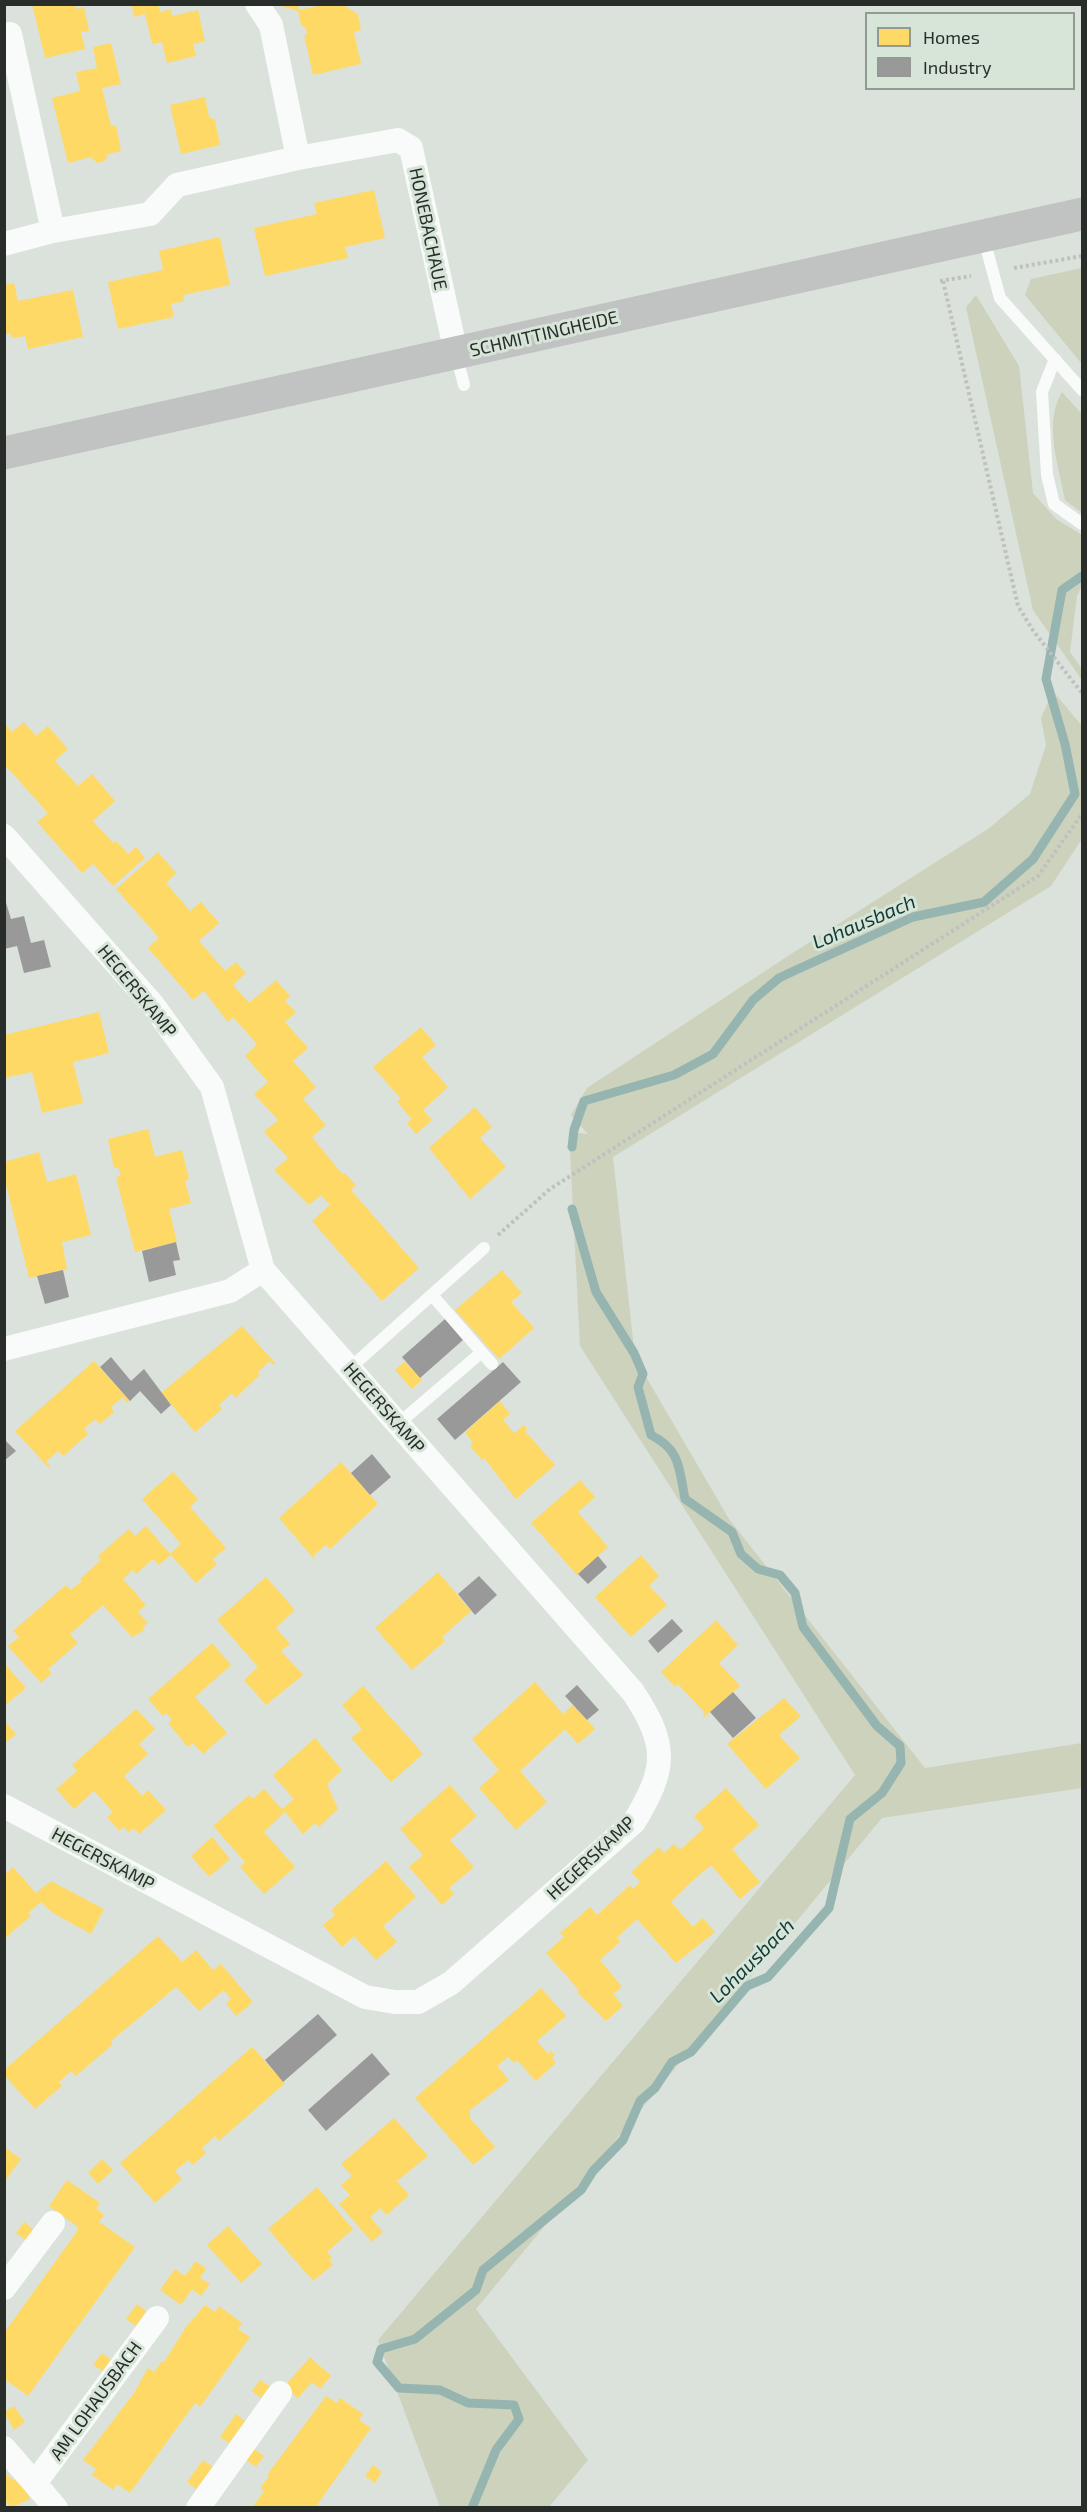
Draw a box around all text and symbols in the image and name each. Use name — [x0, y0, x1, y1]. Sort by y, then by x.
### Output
legend — [865, 12, 1075, 90]
text: Homes — [923, 26, 980, 48]
text: Industry — [923, 56, 992, 78]
street label: HONEBACHAUE — [404, 166, 452, 292]
street label: SCHMITTINGHEIDE — [468, 306, 620, 362]
water label: Lohausbach — [809, 889, 919, 955]
street label: HEGERSKAMP — [93, 940, 181, 1042]
street label: HEGERSKAMP — [339, 1358, 429, 1458]
street label: HEGERSKAMP — [542, 1812, 640, 1904]
street label: HEGERSKAMP — [48, 1823, 158, 1895]
water label: Lohausbach — [705, 1914, 799, 2008]
street label: AM LOHAUSBACH — [46, 2337, 146, 2465]

